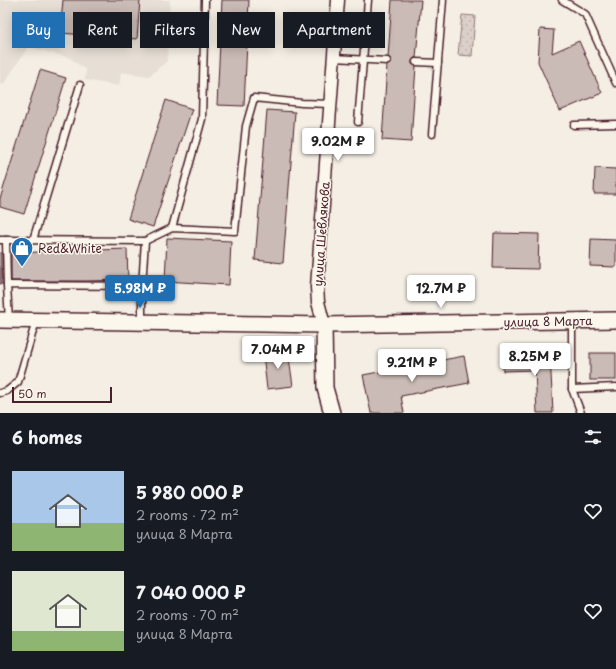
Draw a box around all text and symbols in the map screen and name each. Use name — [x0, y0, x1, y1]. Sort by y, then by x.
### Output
chip: Buy — [12, 12, 65, 48]
chip: Rent — [73, 12, 132, 48]
chip: Filters — [140, 12, 209, 48]
chip: New — [217, 12, 275, 48]
chip: Apartment — [283, 12, 385, 48]
pin: 9.02M ₽ — [301, 128, 375, 162]
text: 9.02M ₽ — [311, 131, 365, 150]
street label: улица Шевлякова — [308, 180, 334, 287]
shop icon: Red&White — [9, 235, 35, 268]
place label: Red&White — [38, 239, 102, 257]
pin: 5.98M ₽ — [103, 275, 177, 309]
pin: 12.7M ₽ — [404, 275, 478, 309]
text: 5.98M ₽ — [114, 278, 166, 297]
text: 12.7M ₽ — [416, 278, 466, 297]
street label: улица 8 Марта — [503, 311, 593, 331]
pin: 7.04M ₽ — [241, 336, 315, 370]
text: 7.04M ₽ — [251, 339, 305, 358]
pin: 8.25M ₽ — [498, 343, 572, 377]
text: 8.25M ₽ — [509, 346, 561, 365]
pin: 9.21M ₽ — [375, 349, 449, 383]
text: 9.21M ₽ — [387, 352, 437, 371]
scale bar — [12, 385, 112, 404]
text: 50 m — [18, 385, 47, 402]
text: 6 homes — [12, 424, 82, 450]
icon: filters — [582, 426, 604, 448]
text: 5 980 000 ₽ — [136, 479, 243, 505]
icon: home — [44, 487, 92, 535]
icon: heart — [582, 500, 604, 522]
text: 2 rooms · 72 m² — [136, 505, 239, 524]
text: улица 8 Марта — [136, 524, 232, 543]
text: 7 040 000 ₽ — [136, 579, 245, 605]
icon: home — [44, 587, 92, 635]
icon: heart — [582, 600, 604, 622]
text: 2 rooms · 70 m² — [136, 605, 239, 624]
text: улица 8 Марта — [136, 624, 232, 643]

